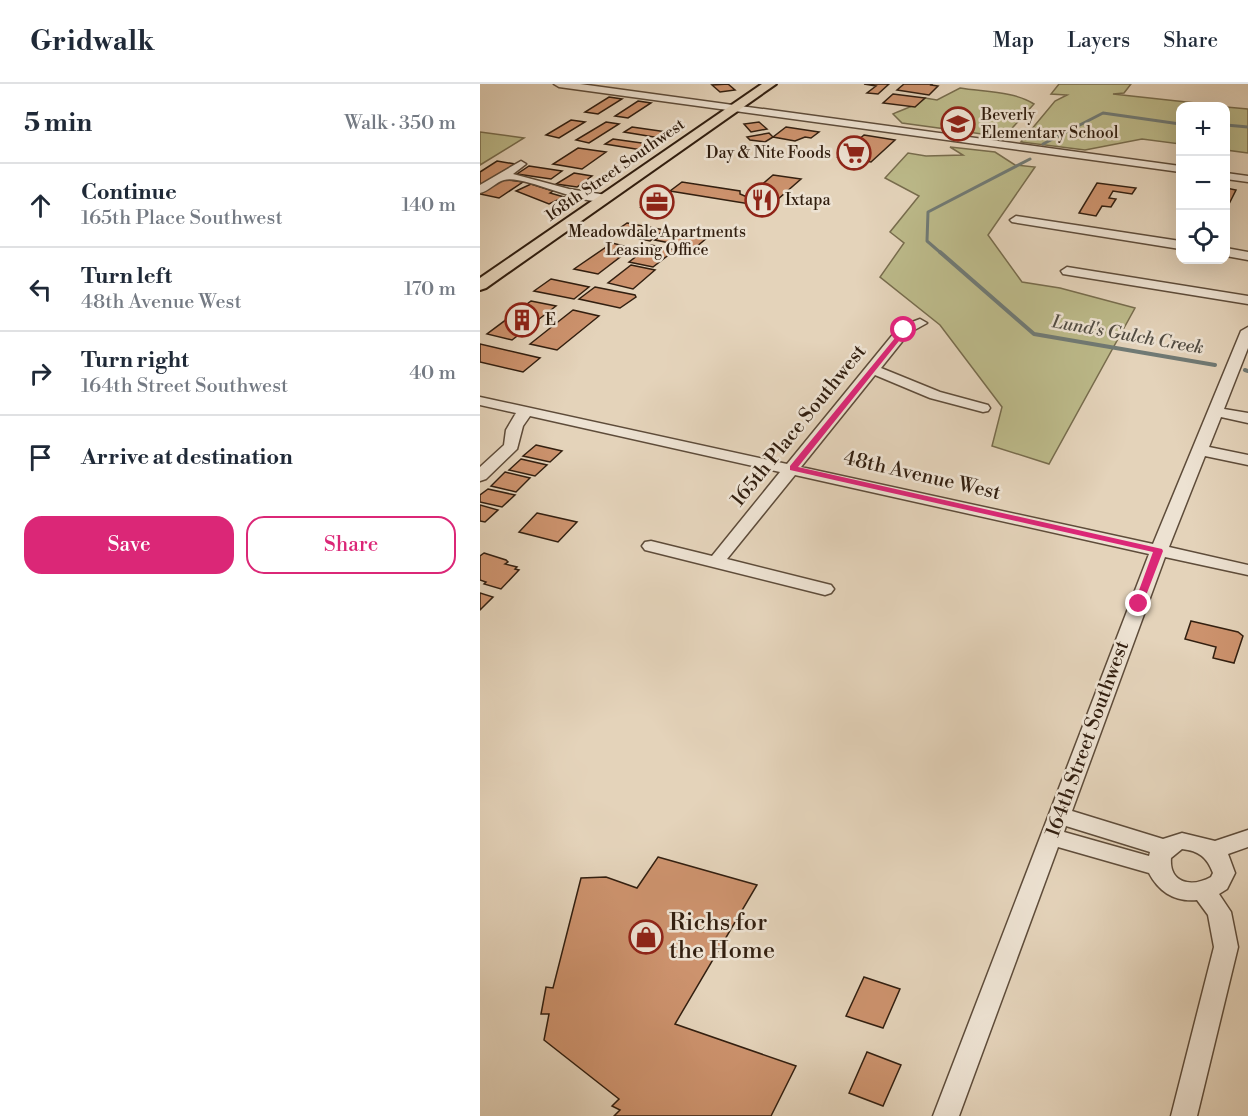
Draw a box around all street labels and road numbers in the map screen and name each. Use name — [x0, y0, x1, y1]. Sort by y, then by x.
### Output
street label: 168th Street Southwest — [541, 114, 689, 226]
street label: 165th Place Southwest — [726, 340, 872, 512]
street label: 48th Avenue West — [841, 446, 1003, 506]
street label: 164th Street Southwest — [1041, 637, 1135, 841]

